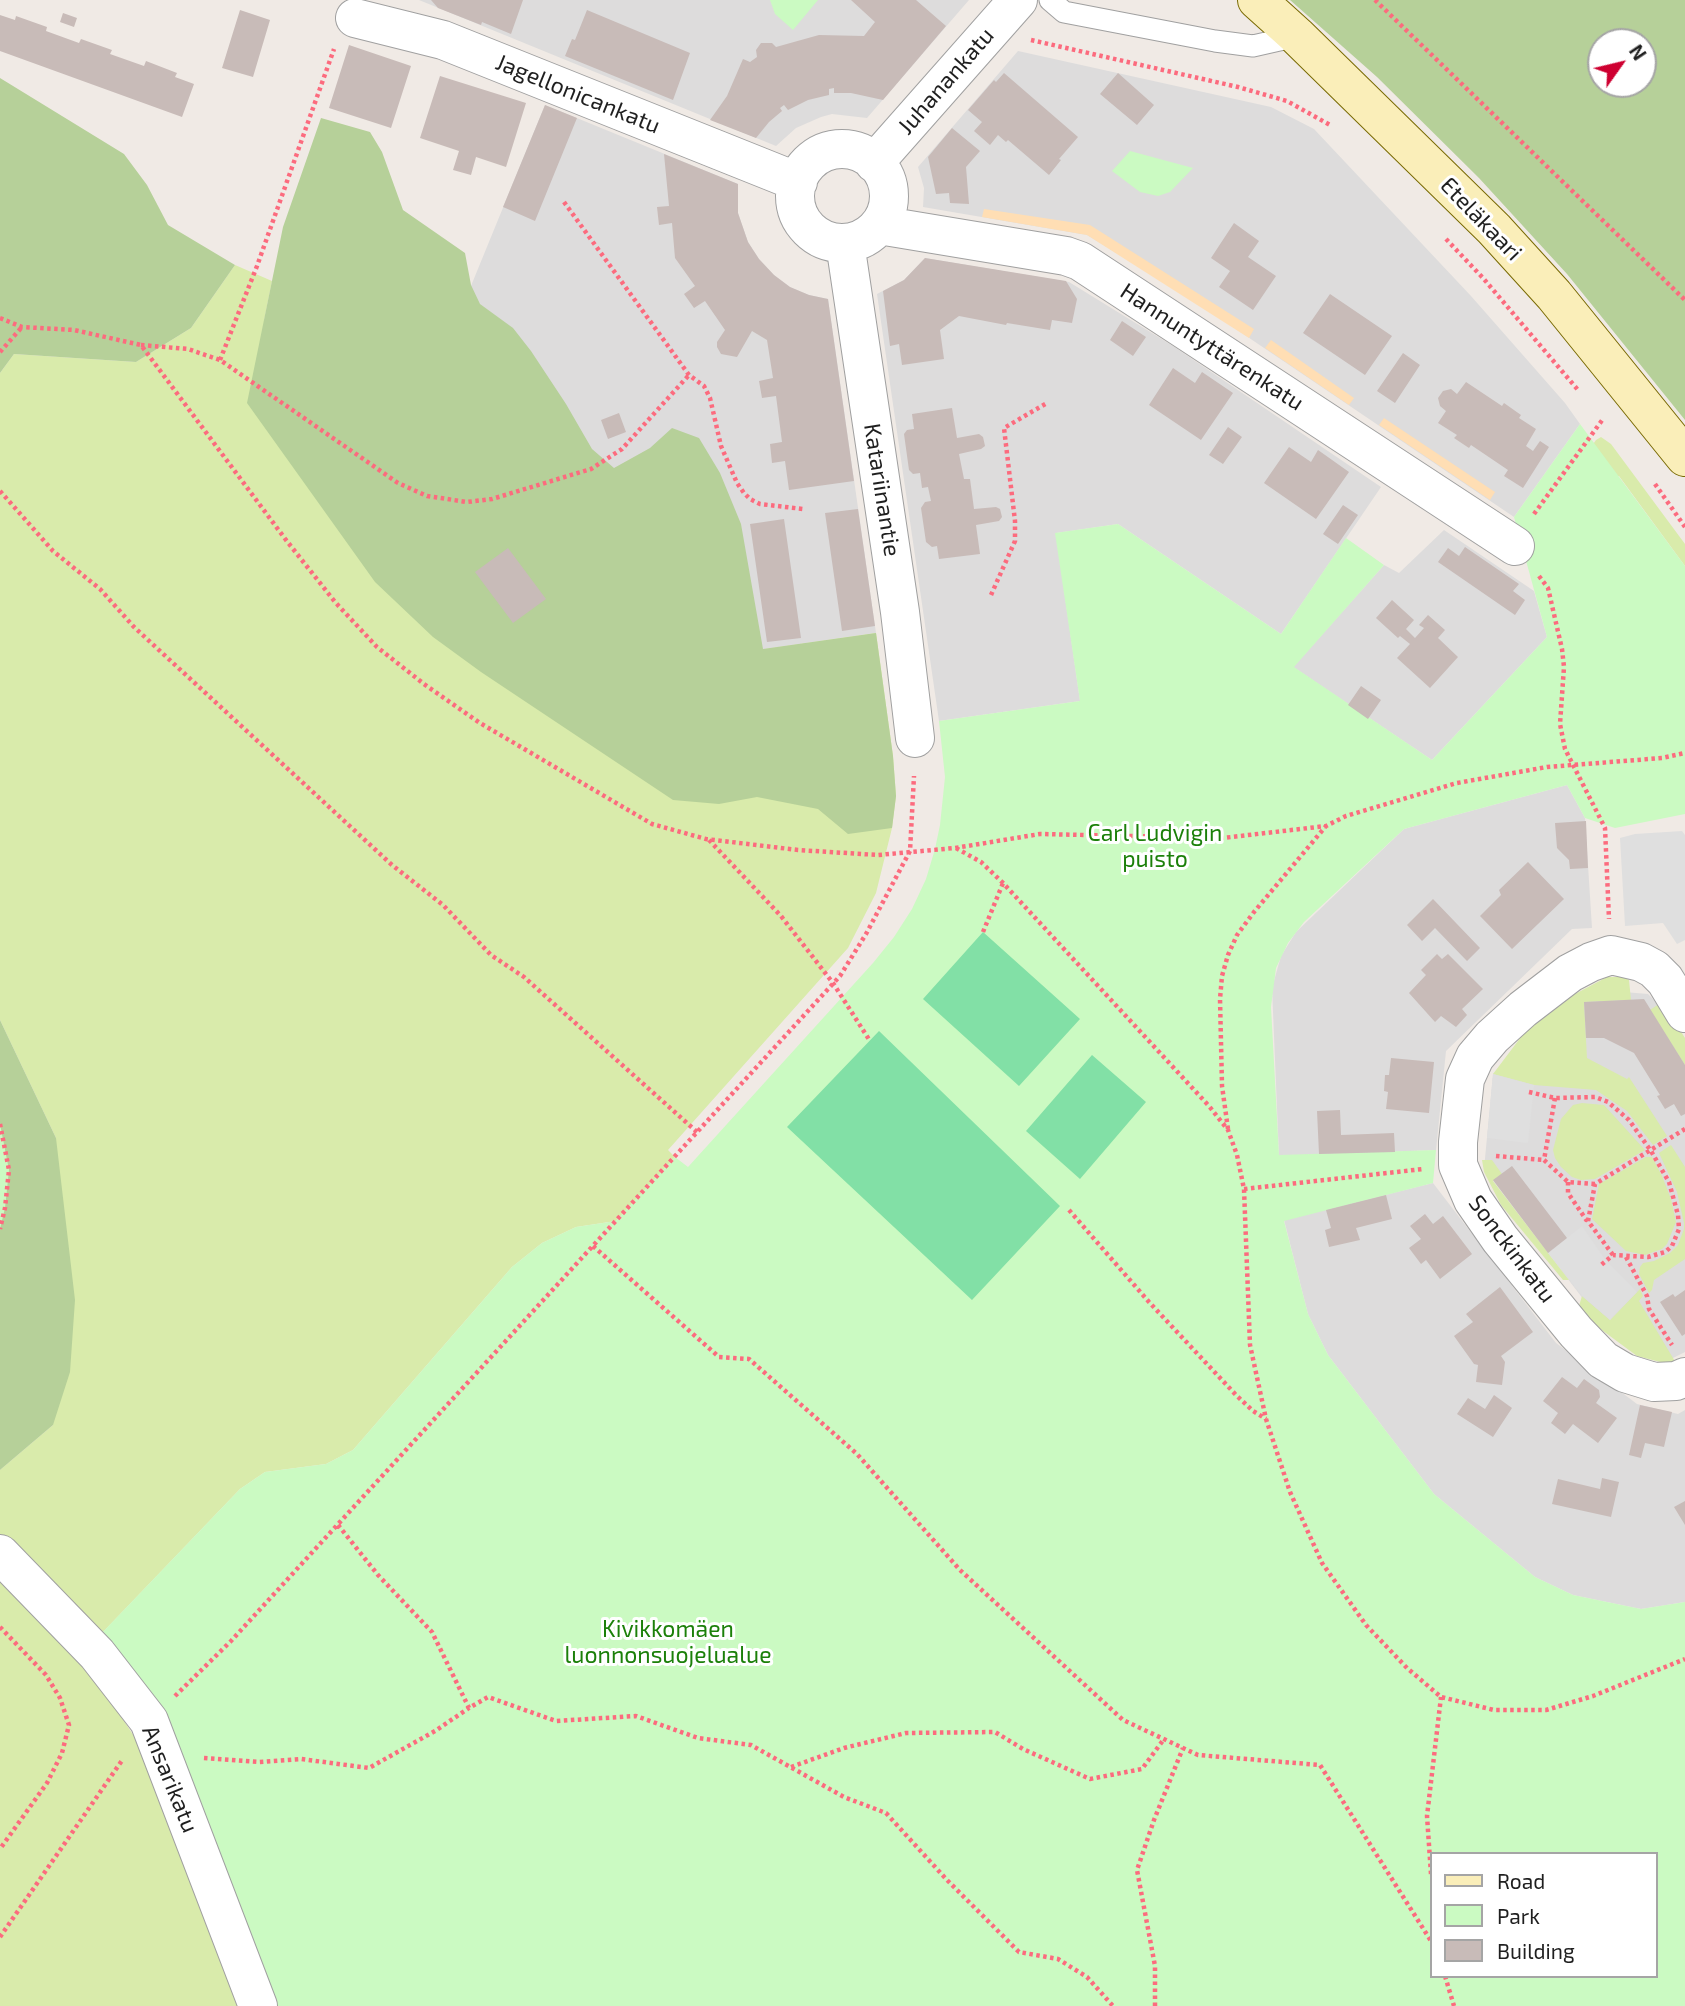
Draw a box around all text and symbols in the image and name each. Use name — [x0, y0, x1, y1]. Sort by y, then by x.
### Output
street label: Juhanankatu — [892, 22, 1000, 140]
north arrow — [1587, 28, 1657, 98]
text: N — [1625, 40, 1652, 64]
street label: Jagellonicankatu — [492, 48, 664, 140]
street label: Eteläkaari — [1434, 172, 1528, 266]
street label: Hannuntyttärenkatu — [1115, 277, 1309, 417]
street label: Katariinantie — [858, 421, 906, 559]
park label: Carl Ludvigin puisto — [1088, 819, 1222, 873]
street label: Sonckinkatu — [1463, 1190, 1561, 1308]
park label: Kivikkomäen luonnonsuojelualue — [565, 1615, 771, 1669]
street label: Ansarikatu — [136, 1721, 204, 1837]
legend — [1430, 1852, 1657, 1978]
text: Road — [1497, 1868, 1545, 1893]
text: Park — [1497, 1903, 1540, 1928]
text: Building — [1497, 1938, 1575, 1963]

